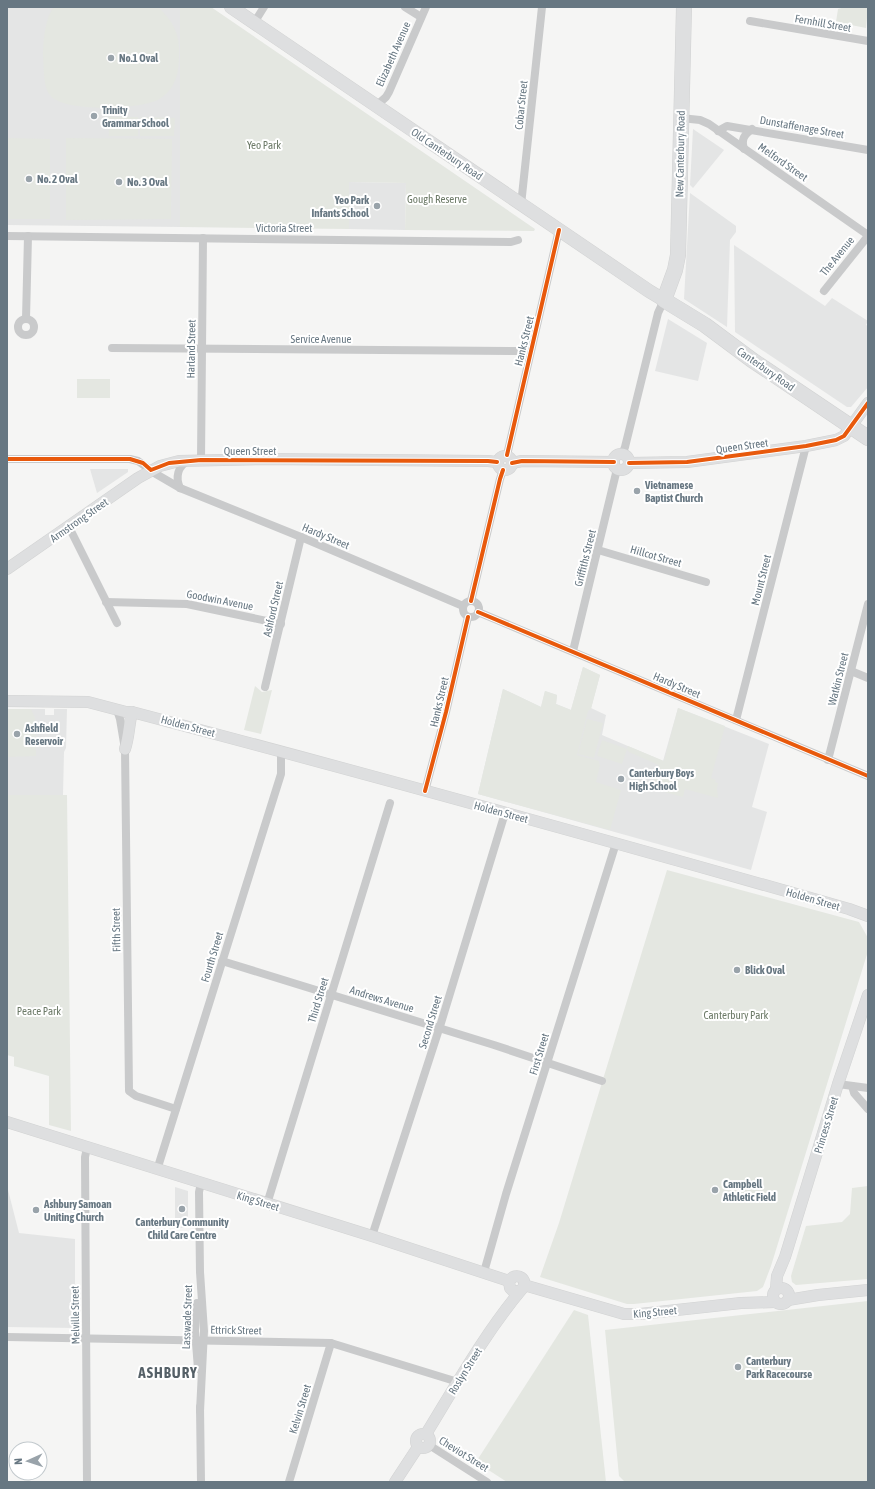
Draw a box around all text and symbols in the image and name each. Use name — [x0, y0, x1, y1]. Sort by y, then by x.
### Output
street label: Fernhill Street — [794, 12, 852, 34]
street label: Elizabeth Avenue — [373, 20, 413, 88]
place label: No.1 Oval — [119, 52, 159, 64]
marker: No.1 Oval — [106, 53, 116, 63]
street label: Cobar Street — [512, 80, 530, 130]
place label: Trinity Grammar School — [102, 104, 170, 129]
street label: New Canterbury Road — [673, 110, 687, 198]
marker: Trinity Grammar School — [89, 111, 99, 121]
street label: Dunstaffenage Street — [759, 114, 845, 140]
street label: Old Canterbury Road — [409, 126, 485, 182]
park label: Yeo Park — [247, 139, 281, 151]
street label: Melford Street — [756, 141, 810, 183]
place label: No. 2 Oval — [37, 173, 79, 185]
marker: No. 2 Oval — [24, 174, 34, 184]
place label: No. 3 Oval — [127, 176, 169, 188]
marker: No. 3 Oval — [114, 177, 124, 187]
park label: Gough Reserve — [407, 193, 467, 205]
place label: Yeo Park Infants School — [312, 194, 370, 219]
marker: Yeo Park Infants School — [372, 201, 382, 211]
street label: Victoria Street — [256, 222, 312, 234]
street label: The Avenue — [818, 234, 856, 278]
street label: Hanks Street — [512, 315, 536, 367]
street label: Harland Street — [184, 319, 198, 379]
street label: Service Avenue — [291, 333, 351, 345]
street label: Canterbury Road — [735, 345, 797, 393]
street label: Queen Street — [715, 436, 769, 456]
street label: Queen Street — [224, 445, 276, 457]
place label: Vietnamese Baptist Church — [644, 479, 703, 504]
marker: Vietnamese Baptist Church — [632, 486, 642, 496]
street label: Armstrong Street — [48, 496, 110, 544]
street label: Hardy Street — [301, 521, 351, 551]
street label: Griffiths Street — [572, 528, 598, 588]
street label: Hillcot Street — [629, 543, 683, 569]
street label: Mount Street — [749, 553, 773, 607]
street label: Ashford Street — [261, 580, 285, 638]
street label: Goodwin Avenue — [186, 588, 254, 612]
street label: Watkin Street — [826, 651, 850, 707]
street label: Hardy Street — [652, 670, 702, 700]
street label: Hanks Street — [427, 676, 451, 728]
street label: Holden Street — [160, 713, 216, 739]
place label: Ashfield Reservoir — [24, 722, 64, 747]
marker: Ashfield Reservoir — [12, 729, 22, 739]
place label: Canterbury Boys High School — [629, 767, 694, 792]
marker: Canterbury Boys High School — [616, 774, 626, 784]
street label: Holden Street — [473, 799, 529, 825]
street label: Holden Street — [785, 886, 841, 912]
street label: Fifth Street — [110, 908, 122, 952]
street label: Fourth Street — [199, 930, 225, 984]
place label: Blick Oval — [745, 964, 786, 976]
marker: Blick Oval — [732, 965, 742, 975]
street label: Third Street — [305, 976, 331, 1024]
street label: Andrews Avenue — [348, 984, 416, 1014]
street label: Second Street — [416, 994, 444, 1050]
park label: Peace Park — [17, 1005, 61, 1017]
park label: Canterbury Park — [704, 1009, 769, 1021]
street label: First Street — [527, 1032, 551, 1076]
street label: Princess Street — [812, 1095, 840, 1155]
place label: Campbell Athletic Field — [722, 1178, 776, 1203]
marker: Campbell Athletic Field — [710, 1185, 720, 1195]
street label: King Street — [235, 1189, 281, 1213]
place label: Ashbury Samoan Uniting Church — [43, 1198, 112, 1223]
marker: Canterbury Community Child Care Centre — [177, 1204, 187, 1214]
marker: Ashbury Samoan Uniting Church — [31, 1205, 41, 1215]
place label: Canterbury Community Child Care Centre — [135, 1216, 229, 1241]
street label: Lasswade Street — [180, 1285, 194, 1349]
street label: Melville Street — [68, 1286, 82, 1344]
street label: King Street — [633, 1304, 677, 1320]
street label: Ettrick Street — [210, 1324, 262, 1336]
street label: Roslyn Street — [446, 1345, 484, 1397]
place label: Canterbury Park Racecourse — [746, 1355, 812, 1380]
marker: Canterbury Park Racecourse — [733, 1362, 743, 1372]
district label: ASHBURY — [137, 1364, 198, 1381]
street label: Kelvin Street — [287, 1383, 313, 1435]
street label: Cheviot Street — [437, 1434, 491, 1474]
north arrow — [8, 1441, 48, 1481]
text: N — [12, 1458, 24, 1465]

